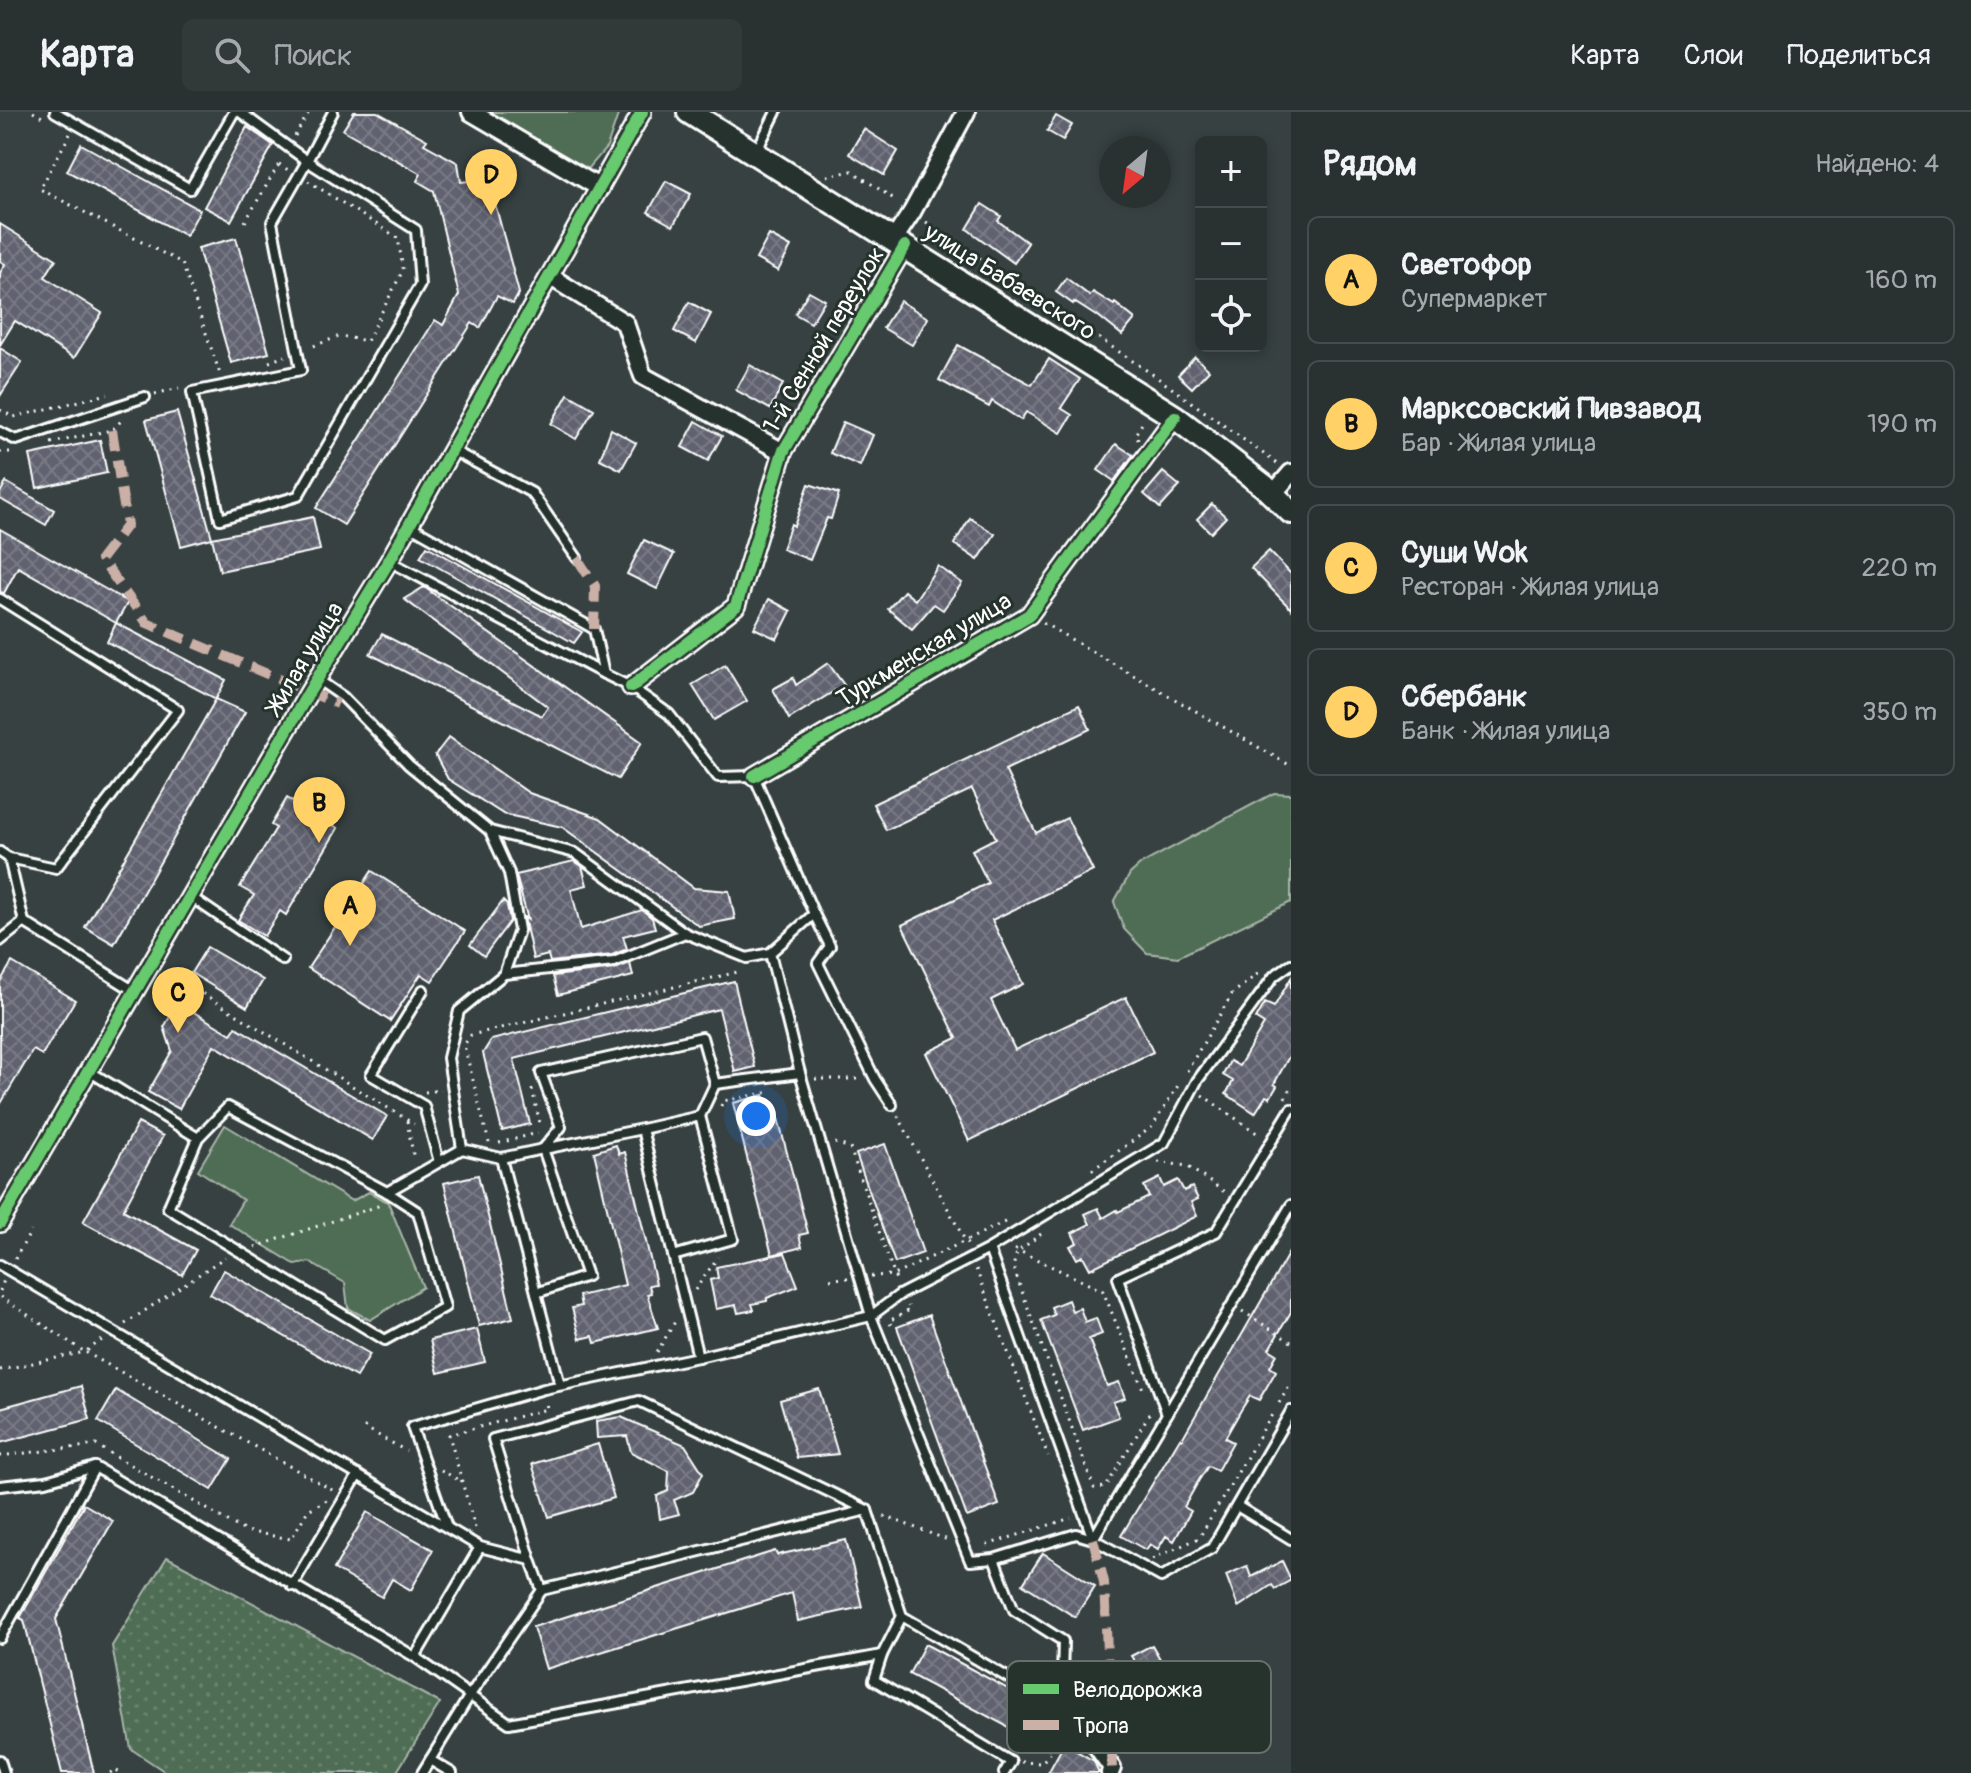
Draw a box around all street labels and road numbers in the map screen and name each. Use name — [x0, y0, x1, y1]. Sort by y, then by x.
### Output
street label: улица Бабаевского — [918, 217, 1101, 347]
street label: 1-й Сенной переулок — [757, 242, 891, 438]
street label: Туркменская улица — [831, 586, 1017, 714]
street label: Жилая улица — [258, 597, 350, 723]

